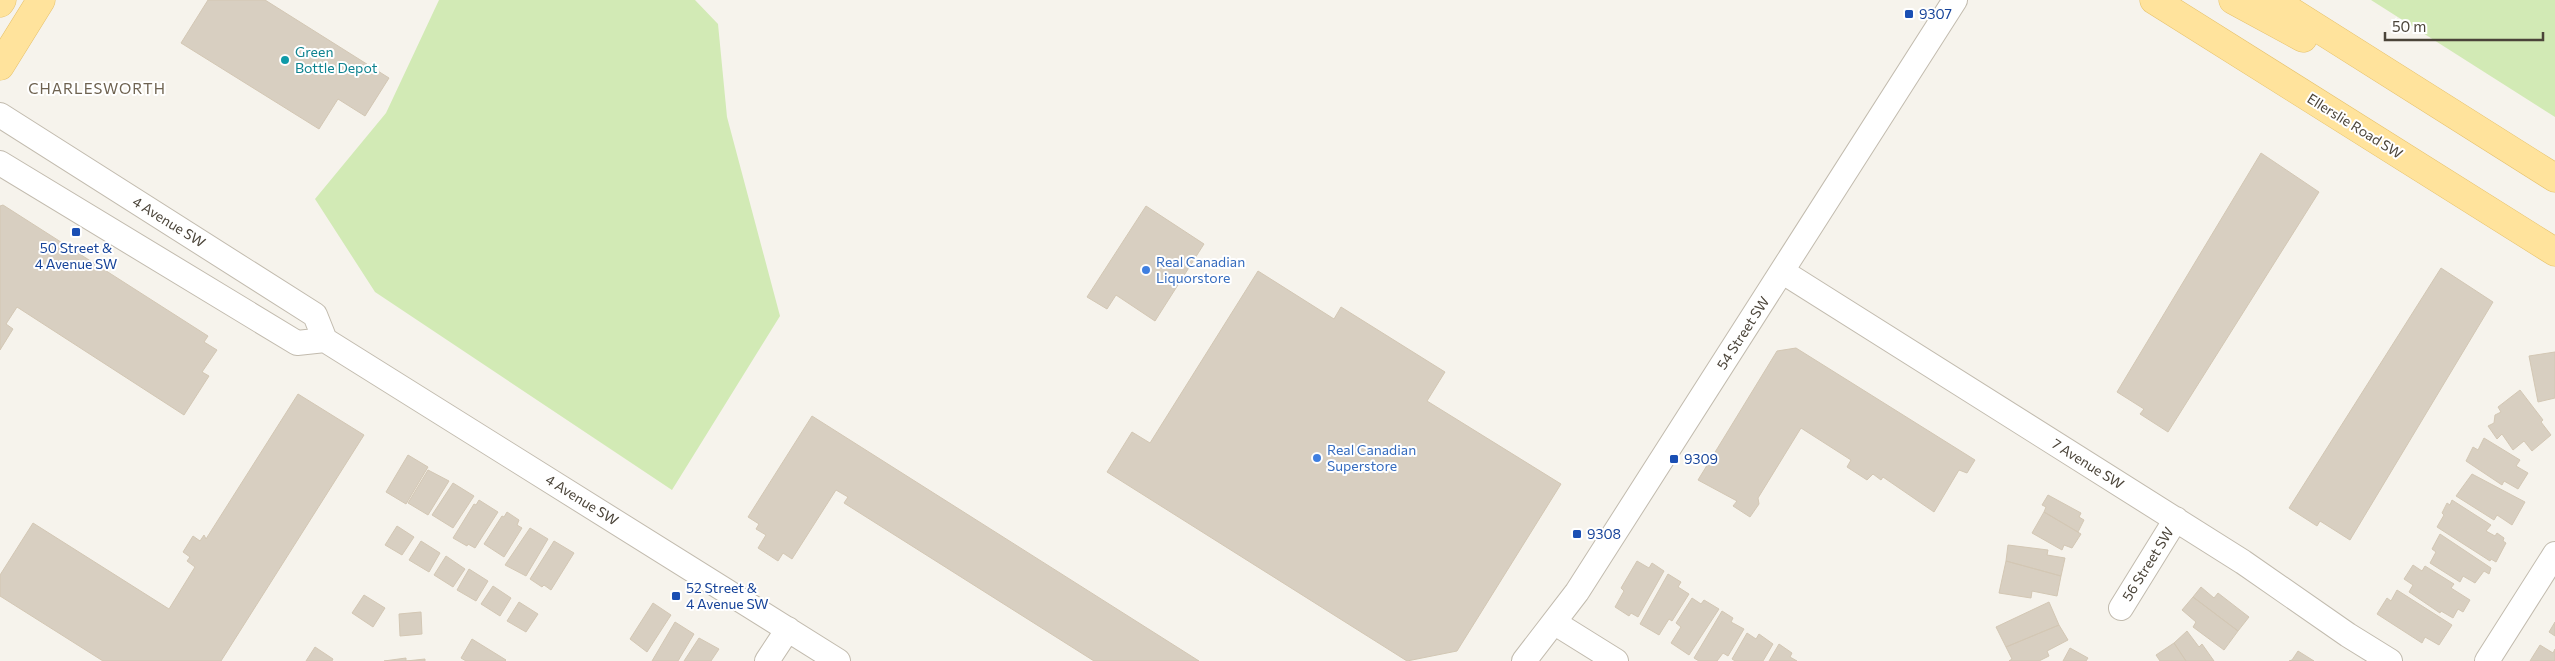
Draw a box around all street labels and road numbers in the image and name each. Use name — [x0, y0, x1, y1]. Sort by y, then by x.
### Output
street label: Ellerslie Road SW — [2304, 89, 2406, 162]
street label: 4 Avenue SW — [130, 192, 209, 251]
street label: 54 Street SW — [1713, 293, 1772, 372]
street label: 7 Avenue SW — [2049, 435, 2127, 492]
street label: 4 Avenue SW — [543, 470, 622, 529]
street label: 56 Street SW — [2118, 524, 2177, 604]

